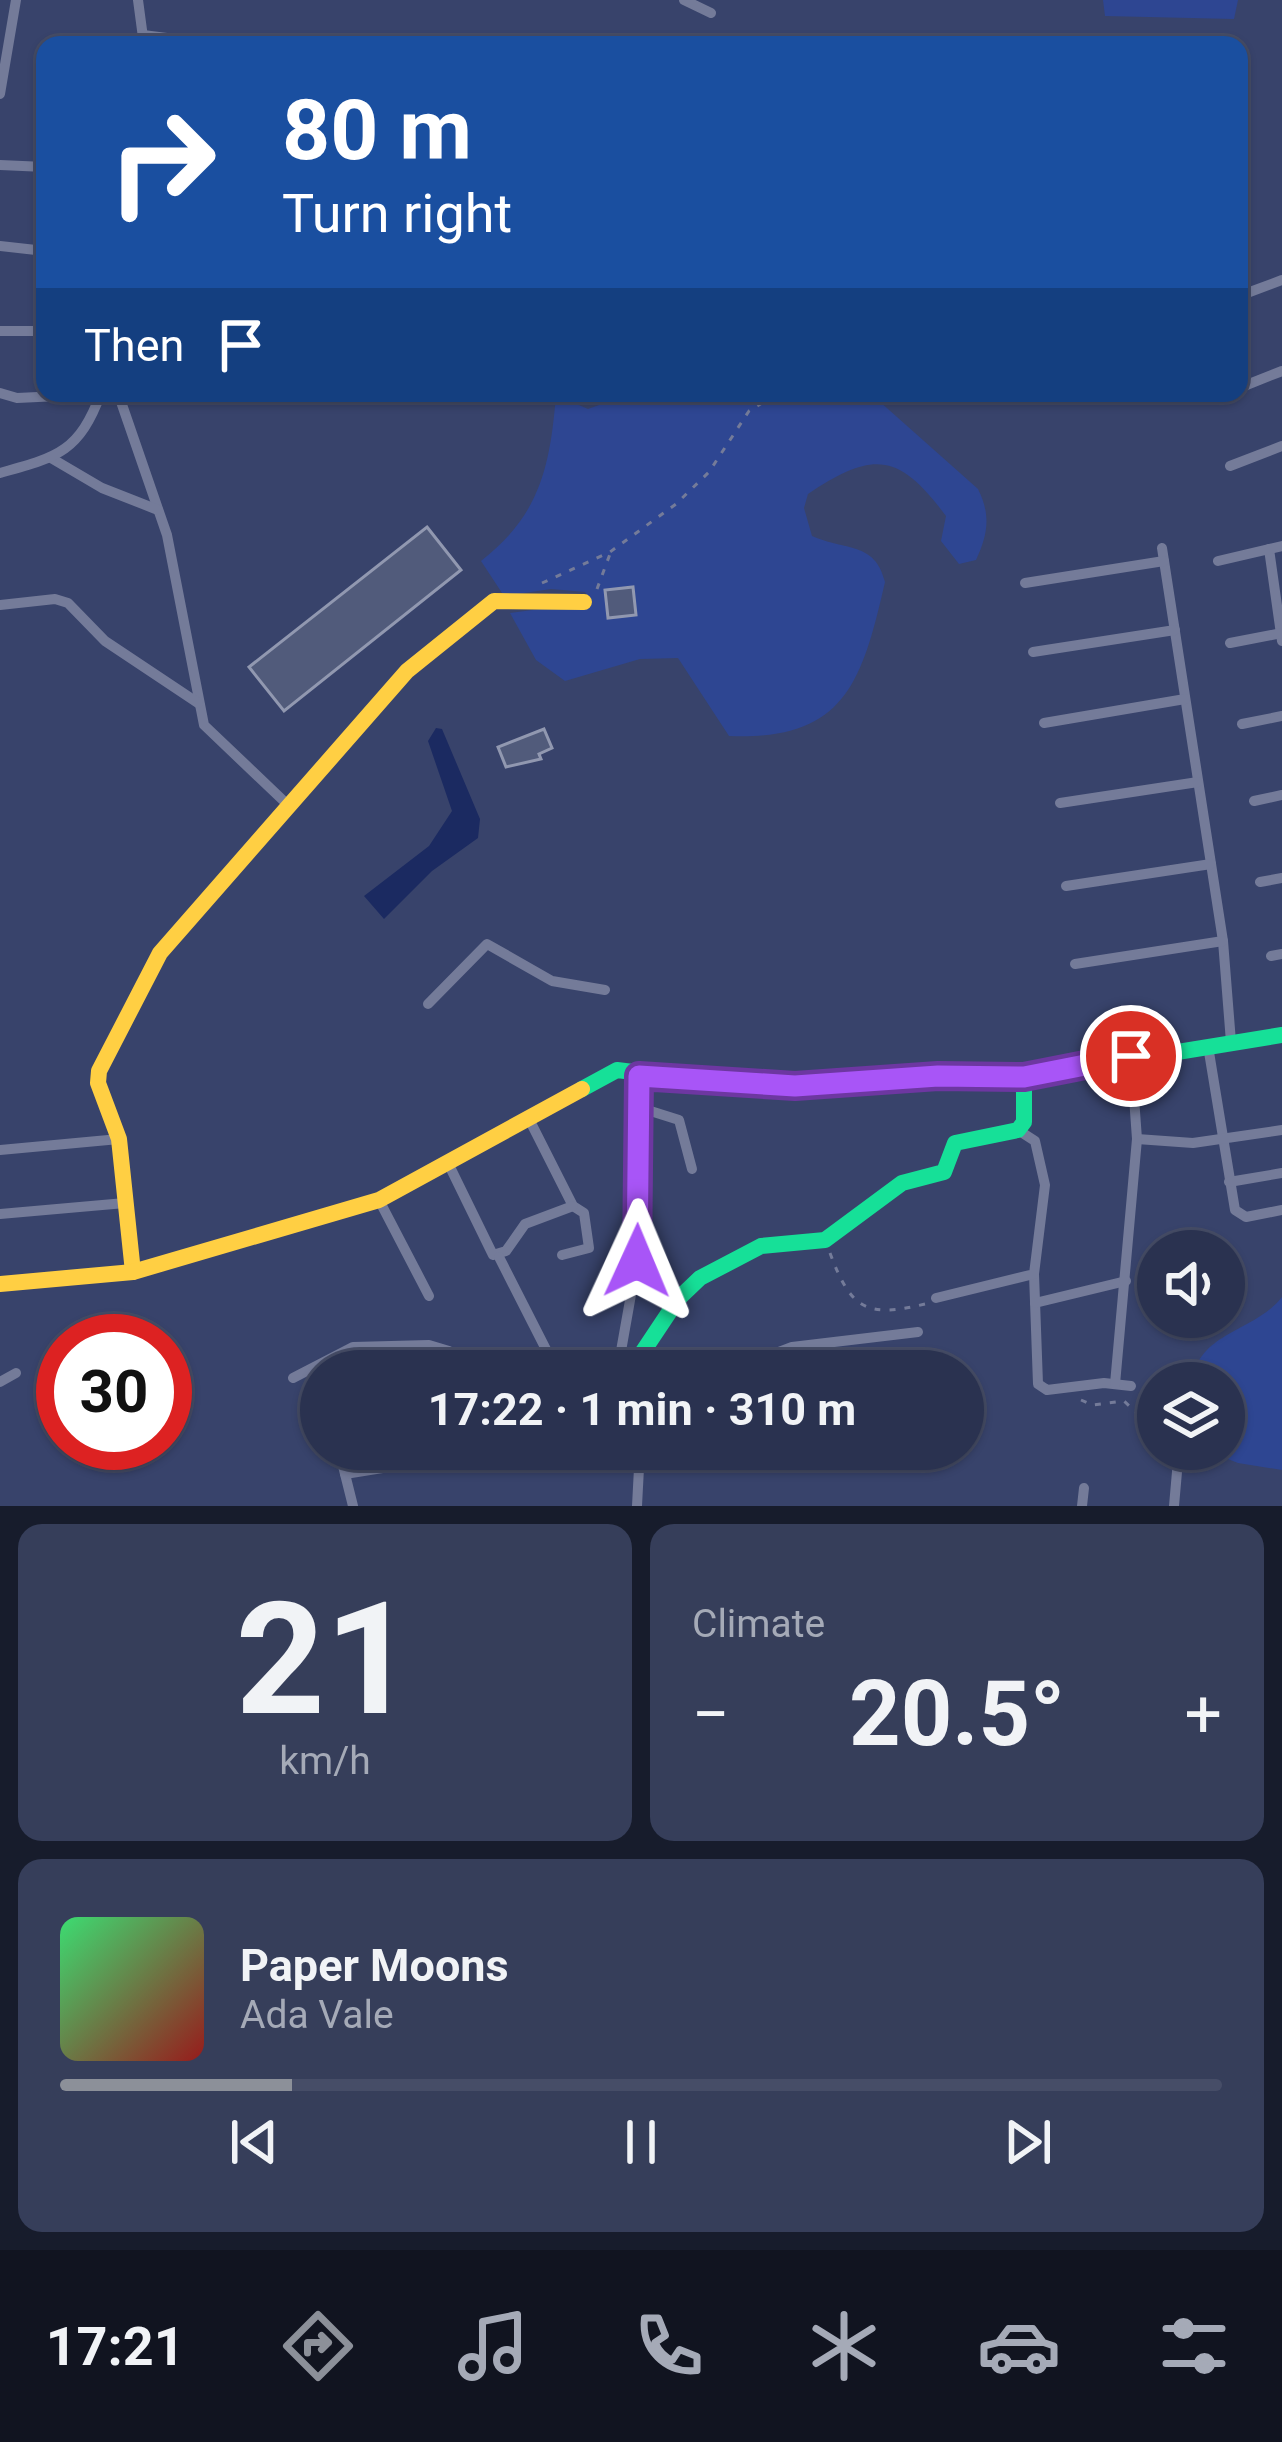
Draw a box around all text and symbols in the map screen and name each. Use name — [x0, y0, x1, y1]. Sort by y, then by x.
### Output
text: 80 m — [282, 81, 472, 180]
icon: right — [84, 84, 240, 240]
text: Turn right — [282, 182, 512, 245]
icon: arrive — [208, 312, 274, 378]
text: Then — [84, 319, 184, 372]
pin — [1080, 1005, 1182, 1107]
icon: arrive — [1098, 1023, 1164, 1089]
position arrow — [574, 1198, 700, 1324]
map controls — [1137, 1230, 1245, 1470]
button: sound — [1137, 1230, 1245, 1338]
speed limit sign: 30 — [36, 1314, 192, 1470]
button: layers — [1137, 1362, 1245, 1470]
text: 17:22 · 1 min · 310 m — [428, 1383, 856, 1436]
text: 21 — [235, 1568, 415, 1751]
text: Climate — [692, 1601, 825, 1647]
text: 20.5° — [849, 1662, 1065, 1767]
text: − — [692, 1676, 730, 1753]
text: + — [1185, 1676, 1222, 1753]
text: km/h — [279, 1738, 371, 1784]
text: Paper Moons — [240, 1939, 509, 1992]
text: Ada Vale — [240, 1992, 394, 2038]
icon: previous — [221, 2109, 287, 2175]
icon: pause — [608, 2109, 674, 2175]
icon: next — [995, 2109, 1061, 2175]
icon: directions — [276, 2304, 360, 2388]
icon: music — [451, 2304, 535, 2388]
icon: phone — [627, 2304, 711, 2388]
icon: climate — [802, 2304, 886, 2388]
icon: car — [977, 2304, 1061, 2388]
icon: filters — [1152, 2304, 1236, 2388]
text: 17:21 — [46, 2315, 185, 2378]

